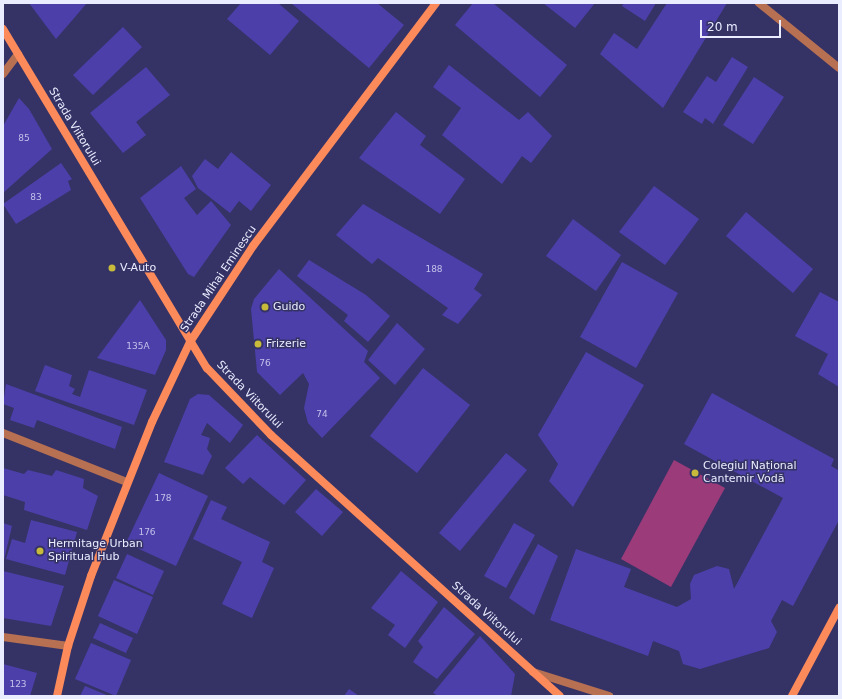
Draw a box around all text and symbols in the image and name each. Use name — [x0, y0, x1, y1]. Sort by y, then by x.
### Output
scale bar — [702, 12, 783, 38]
text: 20 m — [707, 20, 738, 34]
street label: Strada Viitorului — [45, 86, 103, 168]
house number: 85 — [18, 133, 30, 143]
house number: 83 — [30, 192, 42, 202]
street label: Strada Mihai Eminescu — [178, 223, 260, 335]
place label: V-Auto — [120, 261, 156, 275]
marker: V-Auto — [107, 263, 117, 273]
house number: 188 — [425, 264, 443, 274]
place label: Guido — [273, 300, 305, 314]
marker: Guido — [260, 302, 270, 312]
place label: Frizerie — [266, 337, 306, 351]
marker: Frizerie — [253, 339, 263, 349]
house number: 135A — [126, 341, 150, 351]
street label: Strada Viitorului — [213, 358, 285, 432]
house number: 76 — [259, 358, 271, 368]
house number: 74 — [316, 409, 328, 419]
place label: Colegiul Național Cantemir Vodă — [703, 460, 797, 486]
marker: Colegiul Național Cantemir Vodă — [690, 468, 700, 478]
house number: 178 — [154, 493, 172, 503]
house number: 176 — [138, 527, 156, 537]
place label: Hermitage Urban Spiritual Hub — [48, 538, 143, 564]
marker: Hermitage Urban Spiritual Hub — [35, 546, 45, 556]
street label: Strada Viitorului — [449, 579, 523, 649]
house number: 123 — [9, 679, 27, 689]

